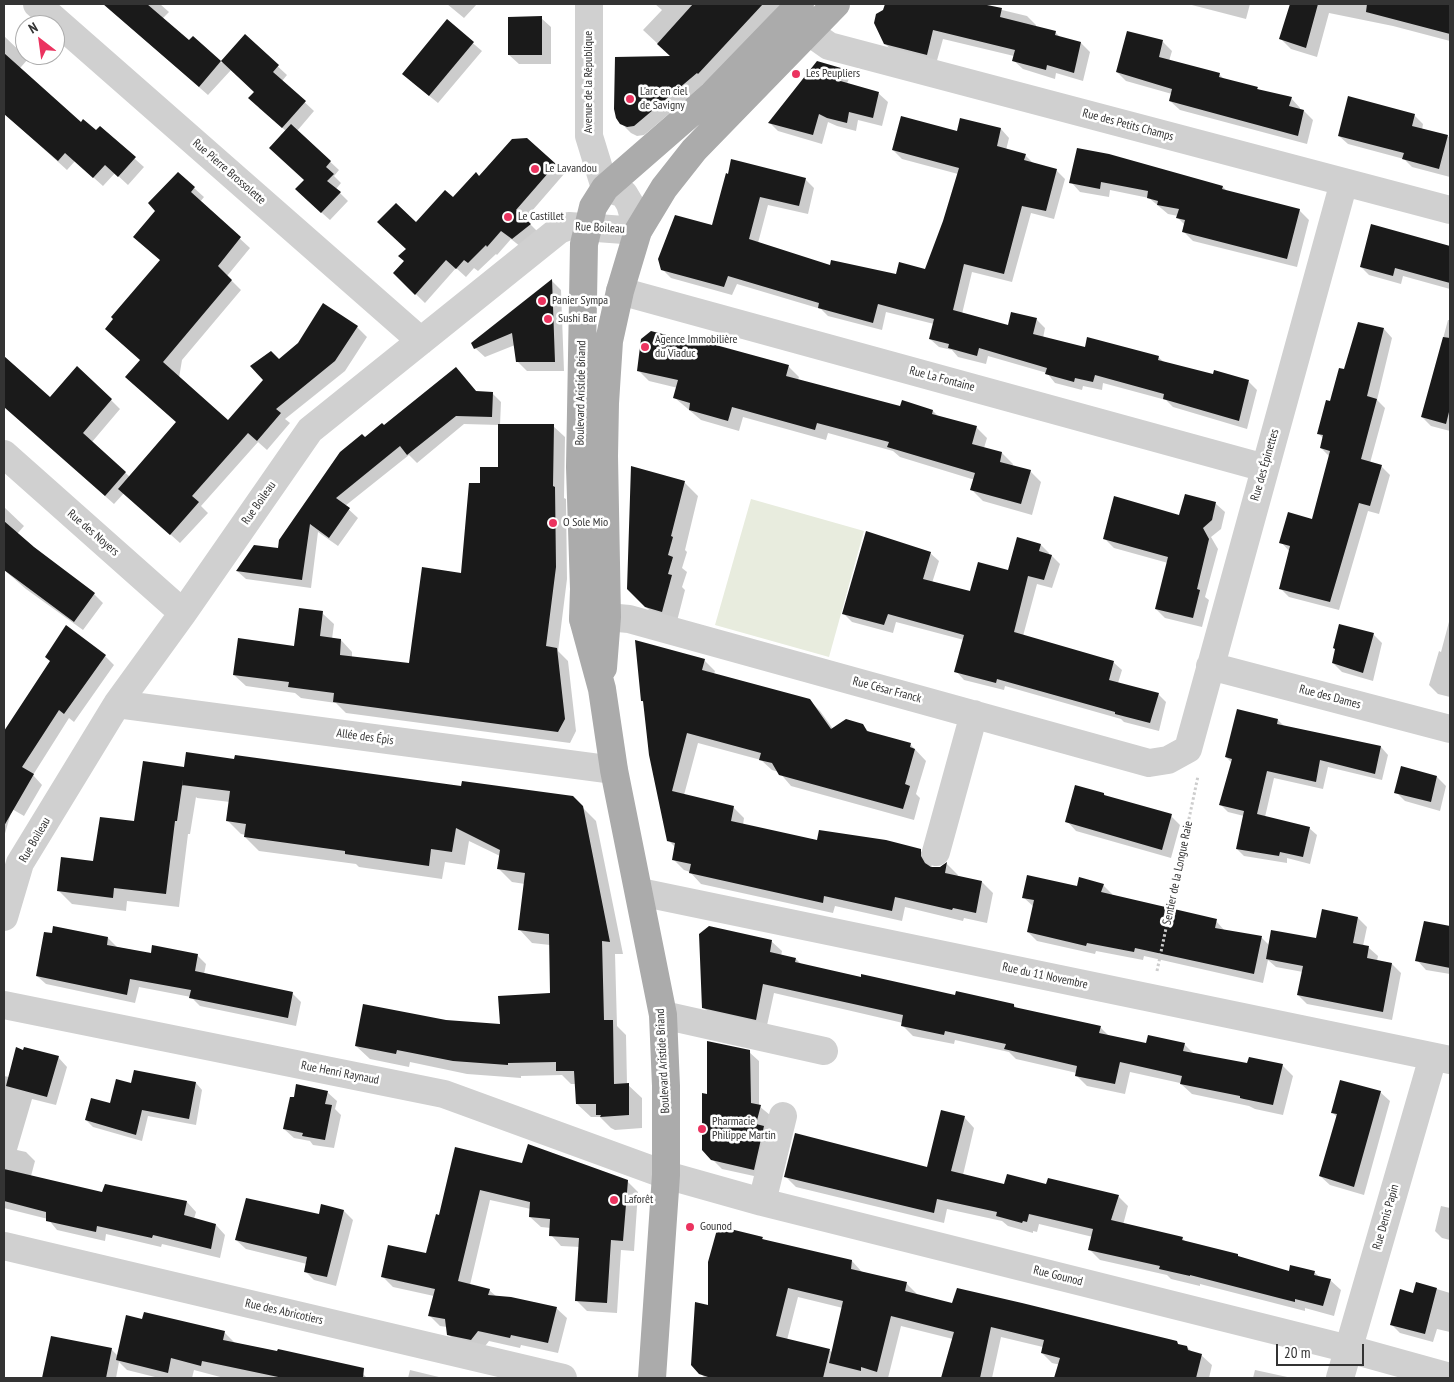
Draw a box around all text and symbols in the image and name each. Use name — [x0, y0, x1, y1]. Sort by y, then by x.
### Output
north arrow — [15, 15, 65, 65]
text: N — [25, 18, 41, 38]
street label: Avenue de la République — [582, 31, 596, 133]
place label: Les Peupliers — [806, 67, 860, 81]
marker: Les Peupliers — [790, 68, 802, 80]
place label: L'arc en ciel de Savigny — [640, 85, 688, 113]
marker: L'arc en ciel de Savigny — [624, 93, 636, 105]
street label: Rue des Petits Champs — [1081, 106, 1175, 144]
street label: Rue Pierre Brossolette — [190, 136, 268, 208]
place label: Le Lavandou — [545, 162, 597, 176]
marker: Le Lavandou — [529, 163, 541, 175]
place label: Le Castillet — [518, 210, 564, 224]
marker: Le Castillet — [502, 211, 514, 223]
street label: Rue Boileau — [575, 220, 625, 236]
place label: Panier Sympa — [552, 294, 608, 308]
marker: Panier Sympa — [536, 295, 548, 307]
place label: Sushi Bar — [558, 312, 597, 326]
marker: Sushi Bar — [542, 313, 554, 325]
place label: Agence Immobilière du Viaduc — [655, 333, 738, 361]
street label: Boulevard Aristide Briand — [573, 340, 589, 446]
marker: Agence Immobilière du Viaduc — [639, 341, 651, 353]
street label: Rue La Fontaine — [908, 363, 976, 395]
street label: Rue des Épinettes — [1248, 427, 1282, 503]
street label: Rue Boileau — [239, 479, 279, 527]
street label: Rue des Noyers — [64, 507, 122, 559]
place label: O Sole Mio — [563, 516, 608, 530]
marker: O Sole Mio — [547, 517, 559, 529]
street label: Rue César Franck — [851, 674, 923, 706]
street label: Rue des Dames — [1298, 682, 1362, 712]
street label: Allée des Épis — [336, 726, 394, 748]
street label: Rue Boileau — [16, 815, 54, 865]
street label: Sentier de la Longue Raie — [1160, 820, 1196, 926]
street label: Rue du 11 Novembre — [1001, 960, 1089, 992]
street label: Boulevard Aristide Briand — [653, 1008, 673, 1114]
street label: Rue Henri Raynaud — [300, 1058, 380, 1088]
place label: Pharmacie Philippe Martin — [712, 1115, 776, 1143]
marker: Pharmacie Philippe Martin — [696, 1123, 708, 1135]
street label: Rue Denis Papin — [1370, 1183, 1402, 1251]
place label: Laforêt — [624, 1193, 653, 1207]
marker: Laforêt — [608, 1194, 620, 1206]
place label: Gounod — [700, 1220, 732, 1234]
marker: Gounod — [684, 1221, 696, 1233]
street label: Rue Gounod — [1032, 1263, 1084, 1289]
street label: Rue des Abricotiers — [244, 1296, 324, 1328]
scale bar — [1279, 1334, 1366, 1366]
text: 20 m — [1284, 1343, 1310, 1362]

